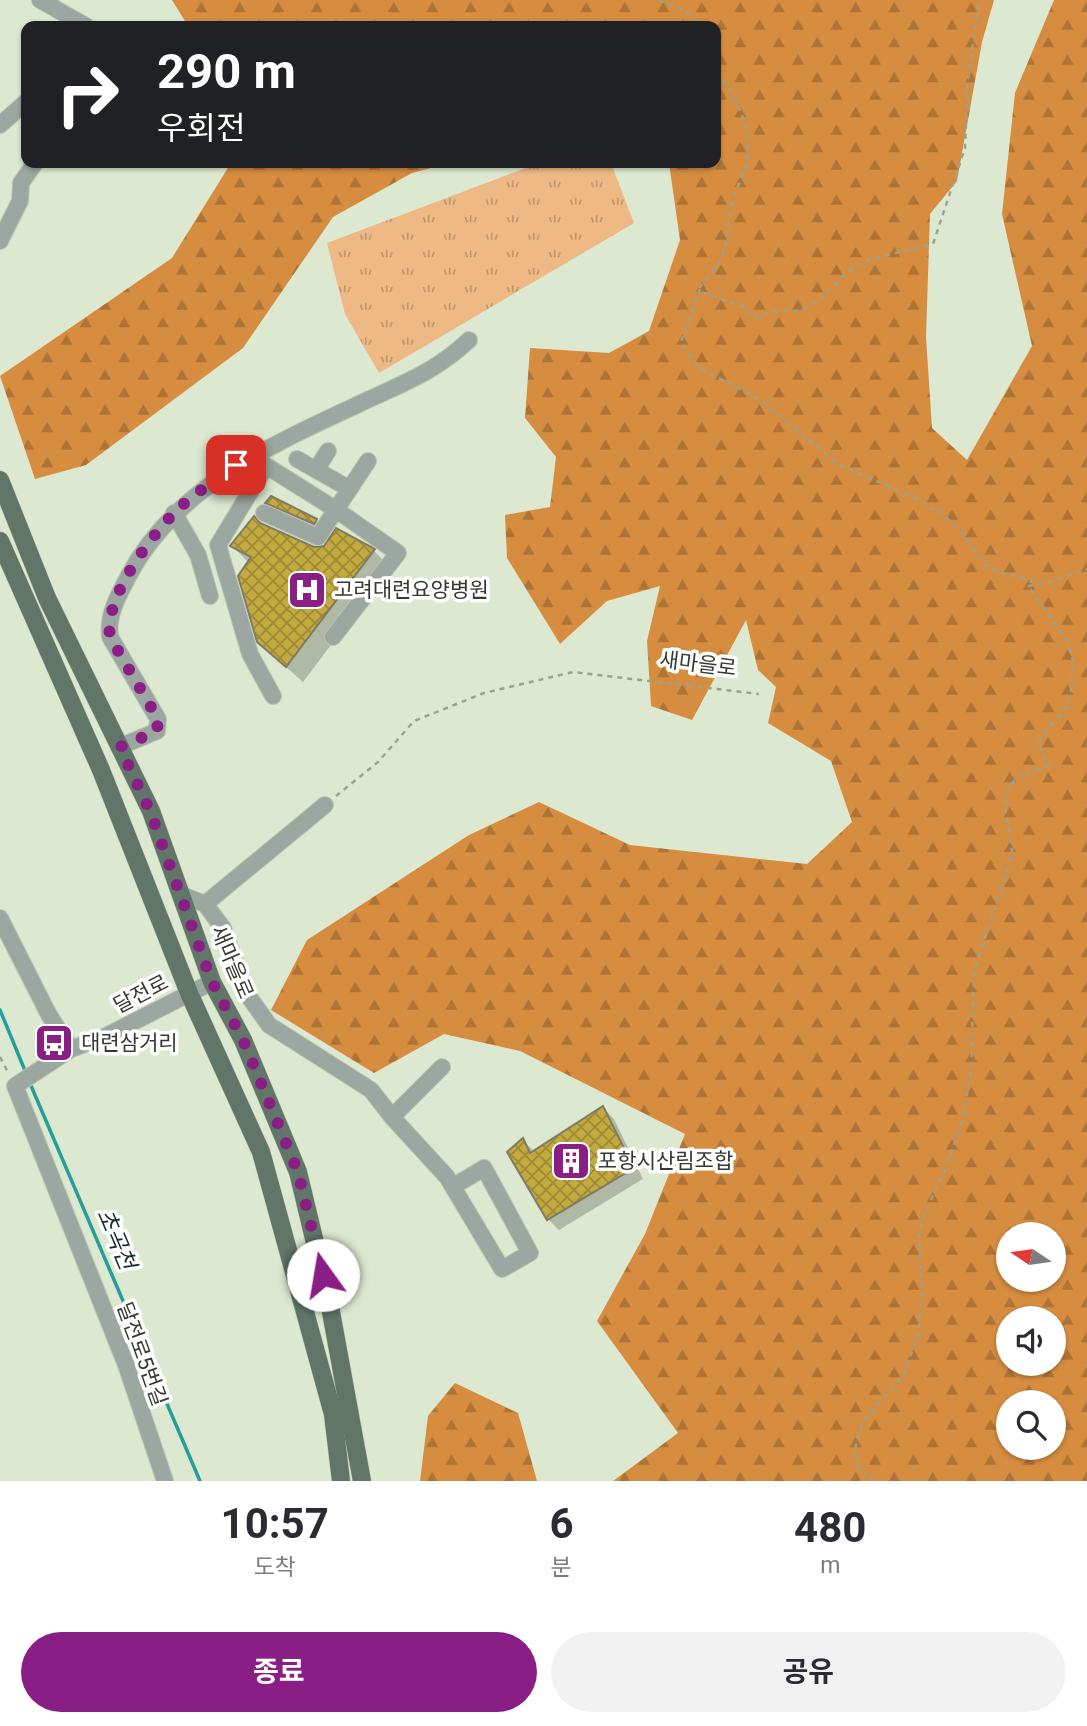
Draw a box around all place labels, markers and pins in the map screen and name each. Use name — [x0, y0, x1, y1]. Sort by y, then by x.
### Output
pin — [206, 435, 266, 495]
hospital icon: 고려대련요양병원 — [286, 569, 328, 611]
place label: 고려대련요양병원 — [334, 578, 489, 602]
bus stop icon: 대련삼거리 — [33, 1022, 75, 1064]
place label: 대련삼거리 — [81, 1031, 178, 1055]
building icon: 포항시산림조합 — [550, 1140, 592, 1182]
place label: 포항시산림조합 — [598, 1149, 733, 1173]

